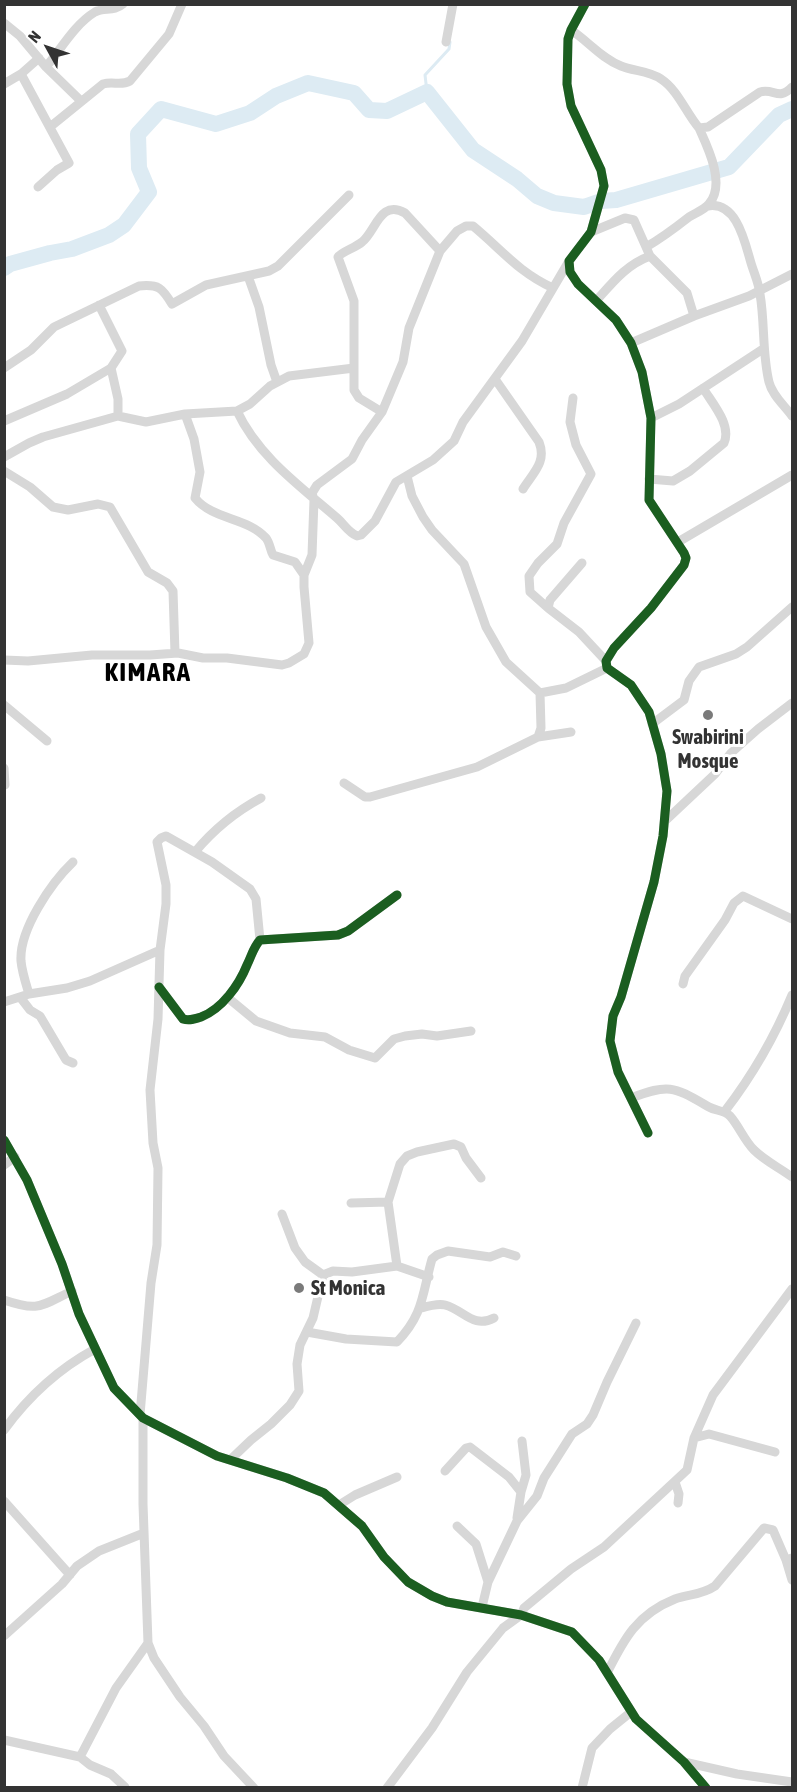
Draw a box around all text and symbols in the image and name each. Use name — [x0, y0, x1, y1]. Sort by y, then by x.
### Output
north arrow — [18, 18, 78, 78]
text: N — [24, 27, 44, 46]
district label: KIMARA — [104, 656, 192, 688]
marker: Swabirini Mosque — [701, 708, 715, 722]
place label: Swabirini Mosque — [672, 724, 744, 774]
place label: St Monica — [311, 1275, 385, 1301]
marker: St Monica — [292, 1281, 306, 1295]

